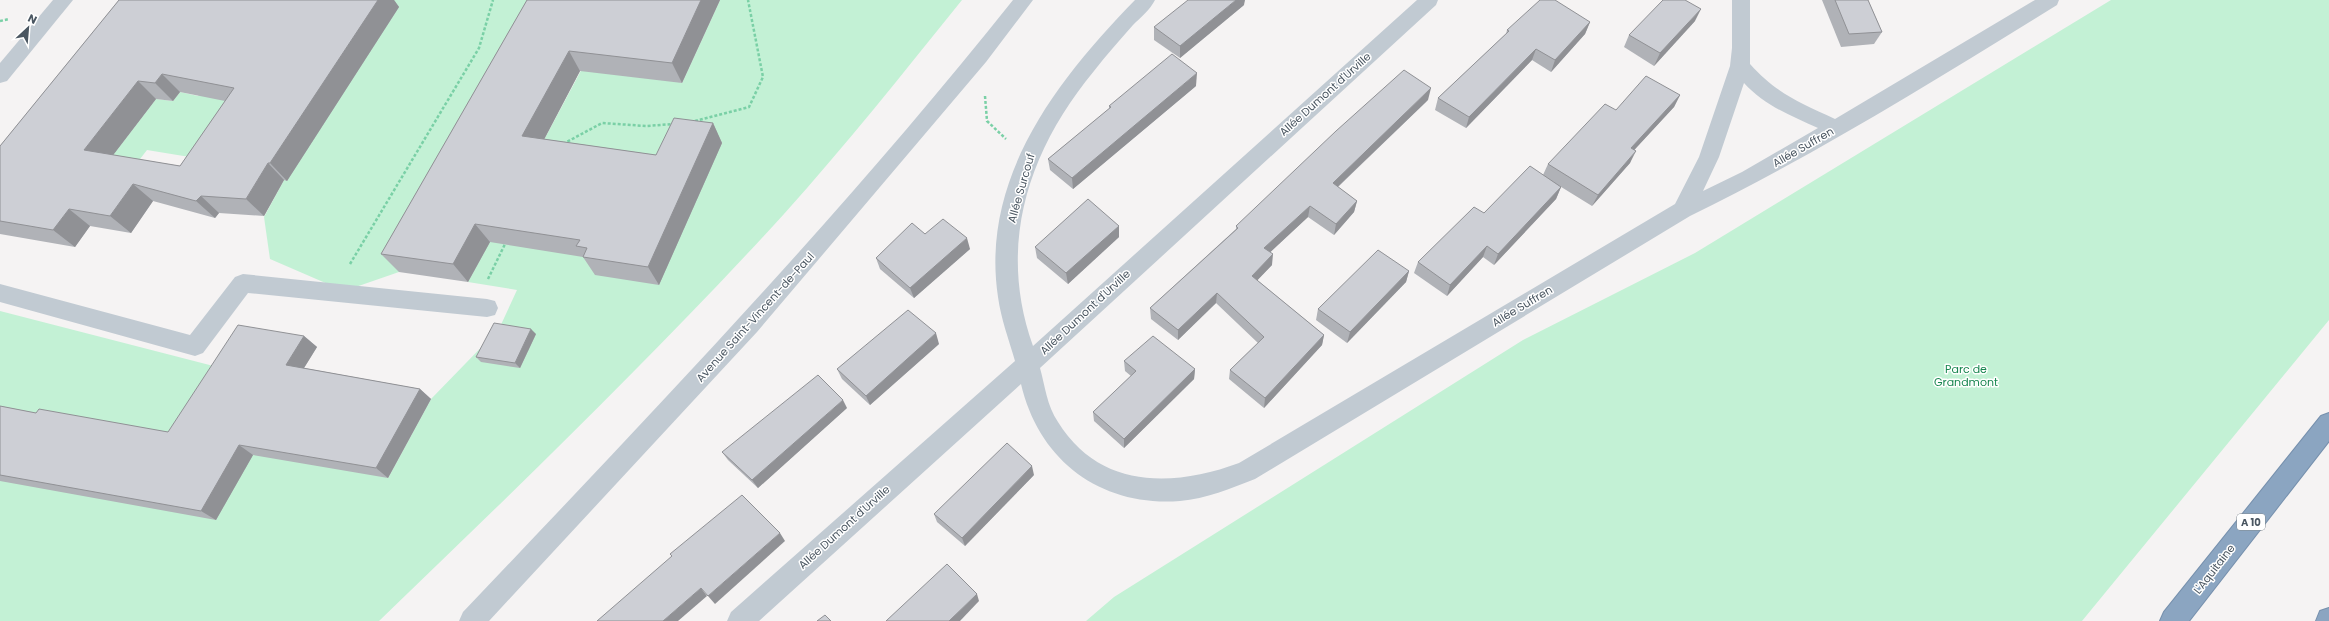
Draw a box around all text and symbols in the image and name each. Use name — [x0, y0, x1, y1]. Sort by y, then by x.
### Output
north arrow — [8, 8, 48, 48]
text: N — [25, 10, 40, 28]
street label: Allée Dumont d'Urville — [1276, 48, 1374, 140]
street label: Allée Suffren — [1770, 123, 1836, 171]
street label: Allée Surcouf — [1003, 151, 1039, 225]
street label: Avenue Saint-Vincent-de-Paul — [692, 249, 818, 385]
street label: Allée Dumont d'Urville — [1036, 266, 1134, 358]
street label: Allée Suffren — [1489, 282, 1555, 330]
park label: Parc de Grandmont — [1934, 361, 1998, 390]
street label: Allée Dumont d'Urville — [795, 481, 893, 573]
road number: A 10 — [2237, 514, 2265, 530]
street label: L'Aquitaine — [2190, 541, 2239, 597]

